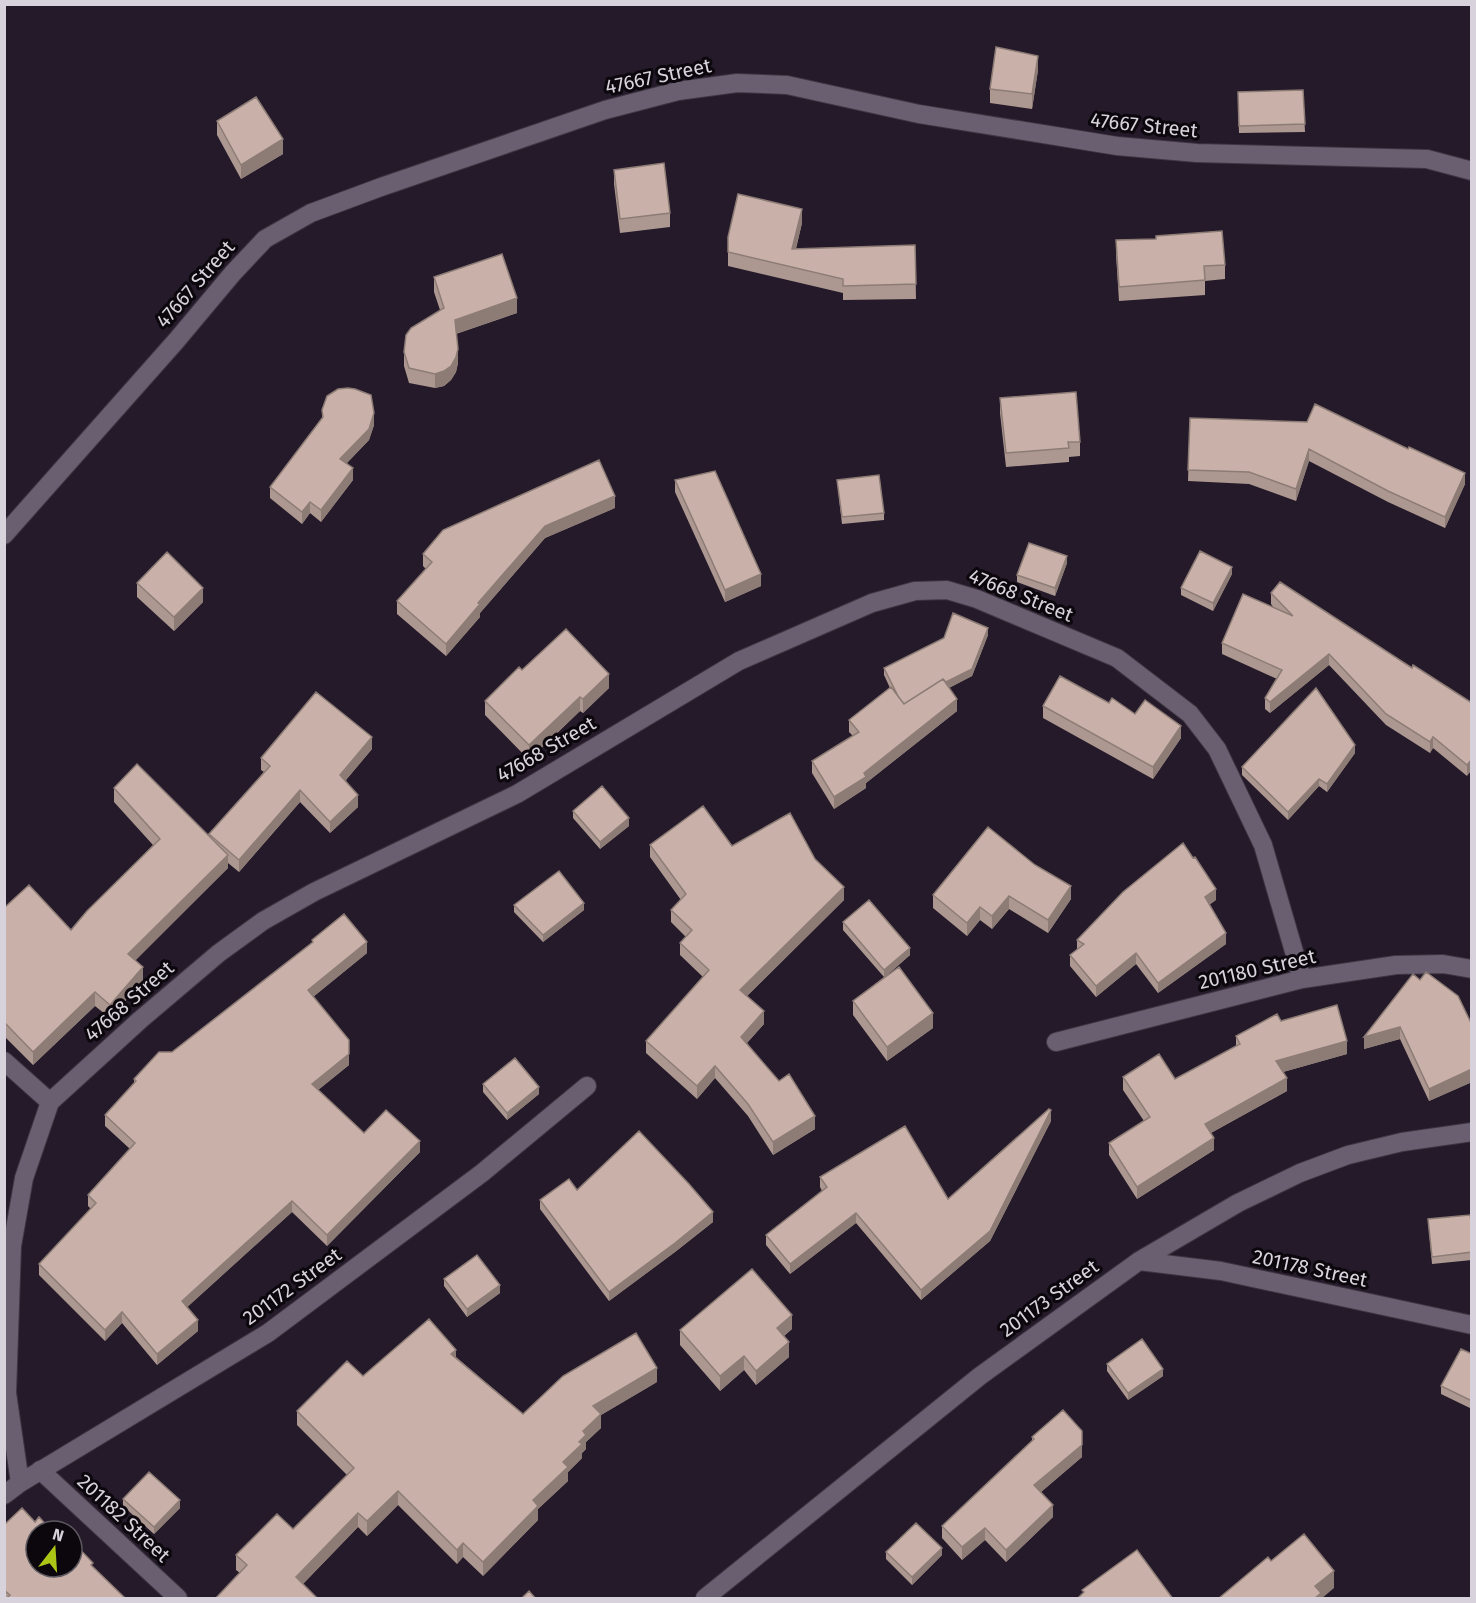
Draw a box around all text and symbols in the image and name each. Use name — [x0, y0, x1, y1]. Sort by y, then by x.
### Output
street label: 47667 Street — [603, 53, 714, 99]
street label: 47667 Street — [1089, 107, 1200, 143]
street label: 47667 Street — [151, 235, 240, 333]
street label: 47668 Street — [965, 563, 1077, 627]
street label: 47668 Street — [492, 711, 601, 787]
street label: 201180 Street — [1196, 944, 1319, 994]
street label: 47668 Street — [79, 955, 179, 1046]
street label: 201172 Street — [238, 1242, 346, 1330]
street label: 201178 Street — [1250, 1244, 1370, 1292]
street label: 201173 Street — [995, 1254, 1104, 1342]
street label: 201182 Street — [73, 1469, 176, 1568]
north arrow — [24, 1519, 84, 1579]
text: N — [50, 1524, 66, 1546]

